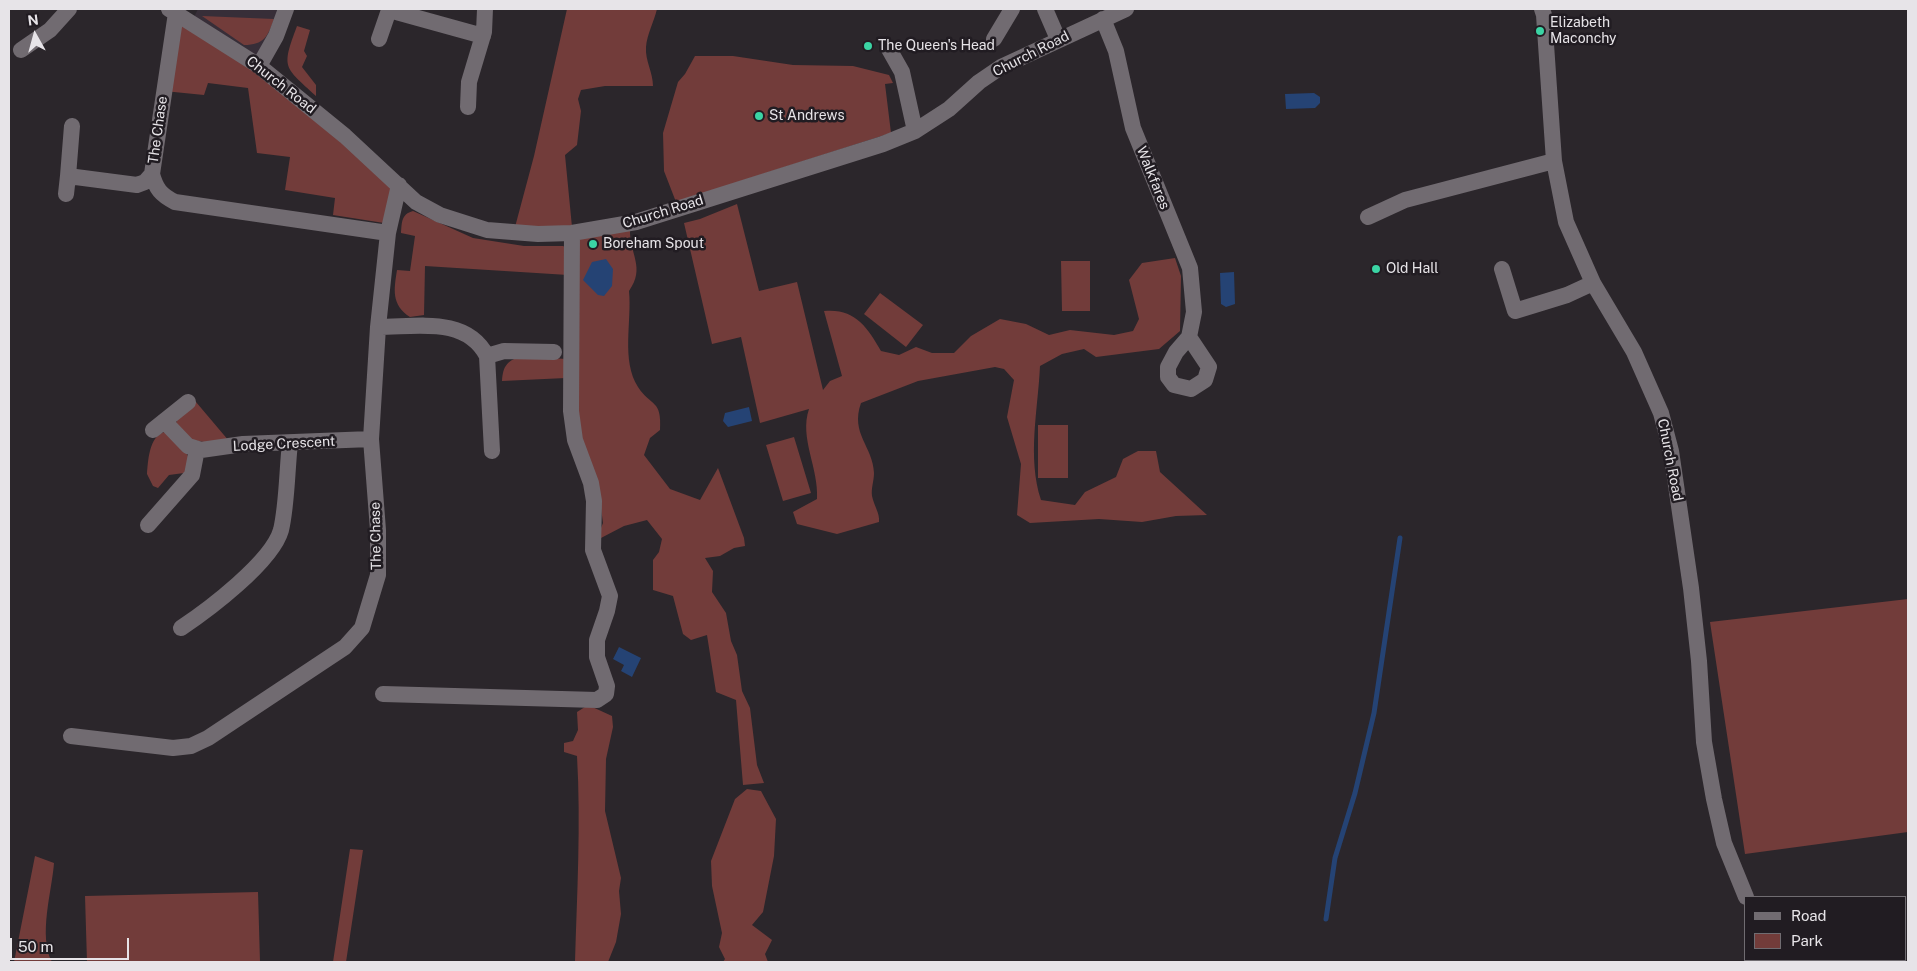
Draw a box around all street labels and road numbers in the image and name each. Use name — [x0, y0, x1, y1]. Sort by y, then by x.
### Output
street label: Church Road — [990, 28, 1072, 80]
street label: Church Road — [243, 53, 319, 117]
street label: The Chase — [145, 95, 171, 165]
street label: Walkfares — [1133, 144, 1173, 212]
street label: Church Road — [621, 192, 705, 232]
street label: Church Road — [1654, 417, 1686, 503]
street label: Lodge Crescent — [232, 433, 336, 455]
street label: The Chase — [367, 502, 385, 570]

